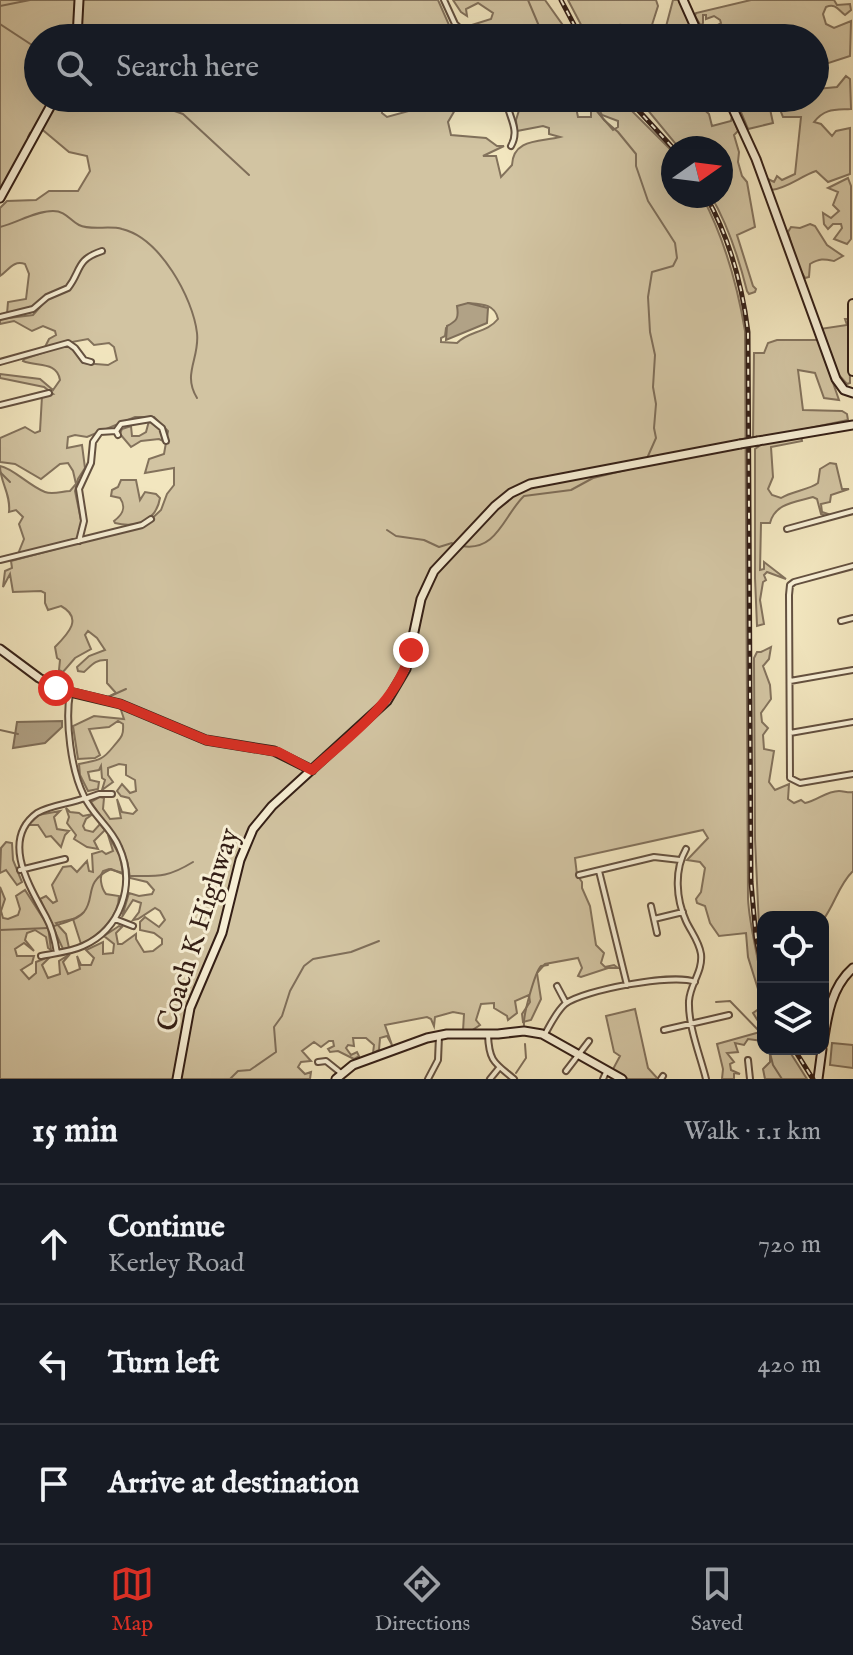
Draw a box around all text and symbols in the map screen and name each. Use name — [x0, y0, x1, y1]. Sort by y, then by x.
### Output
search box — [24, 24, 829, 112]
icon: search — [52, 46, 96, 90]
text: Search here — [116, 49, 259, 87]
north arrow — [661, 136, 733, 208]
route end — [393, 632, 429, 668]
route start — [38, 670, 74, 706]
street label: Coach K Highway — [150, 824, 248, 1036]
map controls — [757, 911, 829, 1055]
button: locate — [757, 911, 829, 983]
button: layers — [757, 983, 829, 1055]
text: 15 min — [32, 1110, 118, 1153]
text: Walk · 1.1 km — [684, 1115, 821, 1148]
text: Continue — [108, 1209, 225, 1247]
icon: ahead — [32, 1222, 76, 1266]
text: 720 m — [758, 1228, 821, 1261]
text: Kerley Road — [108, 1247, 244, 1280]
icon: left — [32, 1342, 76, 1386]
text: Turn left — [108, 1345, 219, 1383]
text: 420 m — [758, 1348, 821, 1381]
icon: arrive — [32, 1462, 76, 1506]
text: Arrive at destination — [108, 1465, 359, 1503]
tab: Map — [110, 1562, 154, 1638]
tab: Directions — [375, 1562, 470, 1638]
tab: Saved — [691, 1562, 743, 1638]

